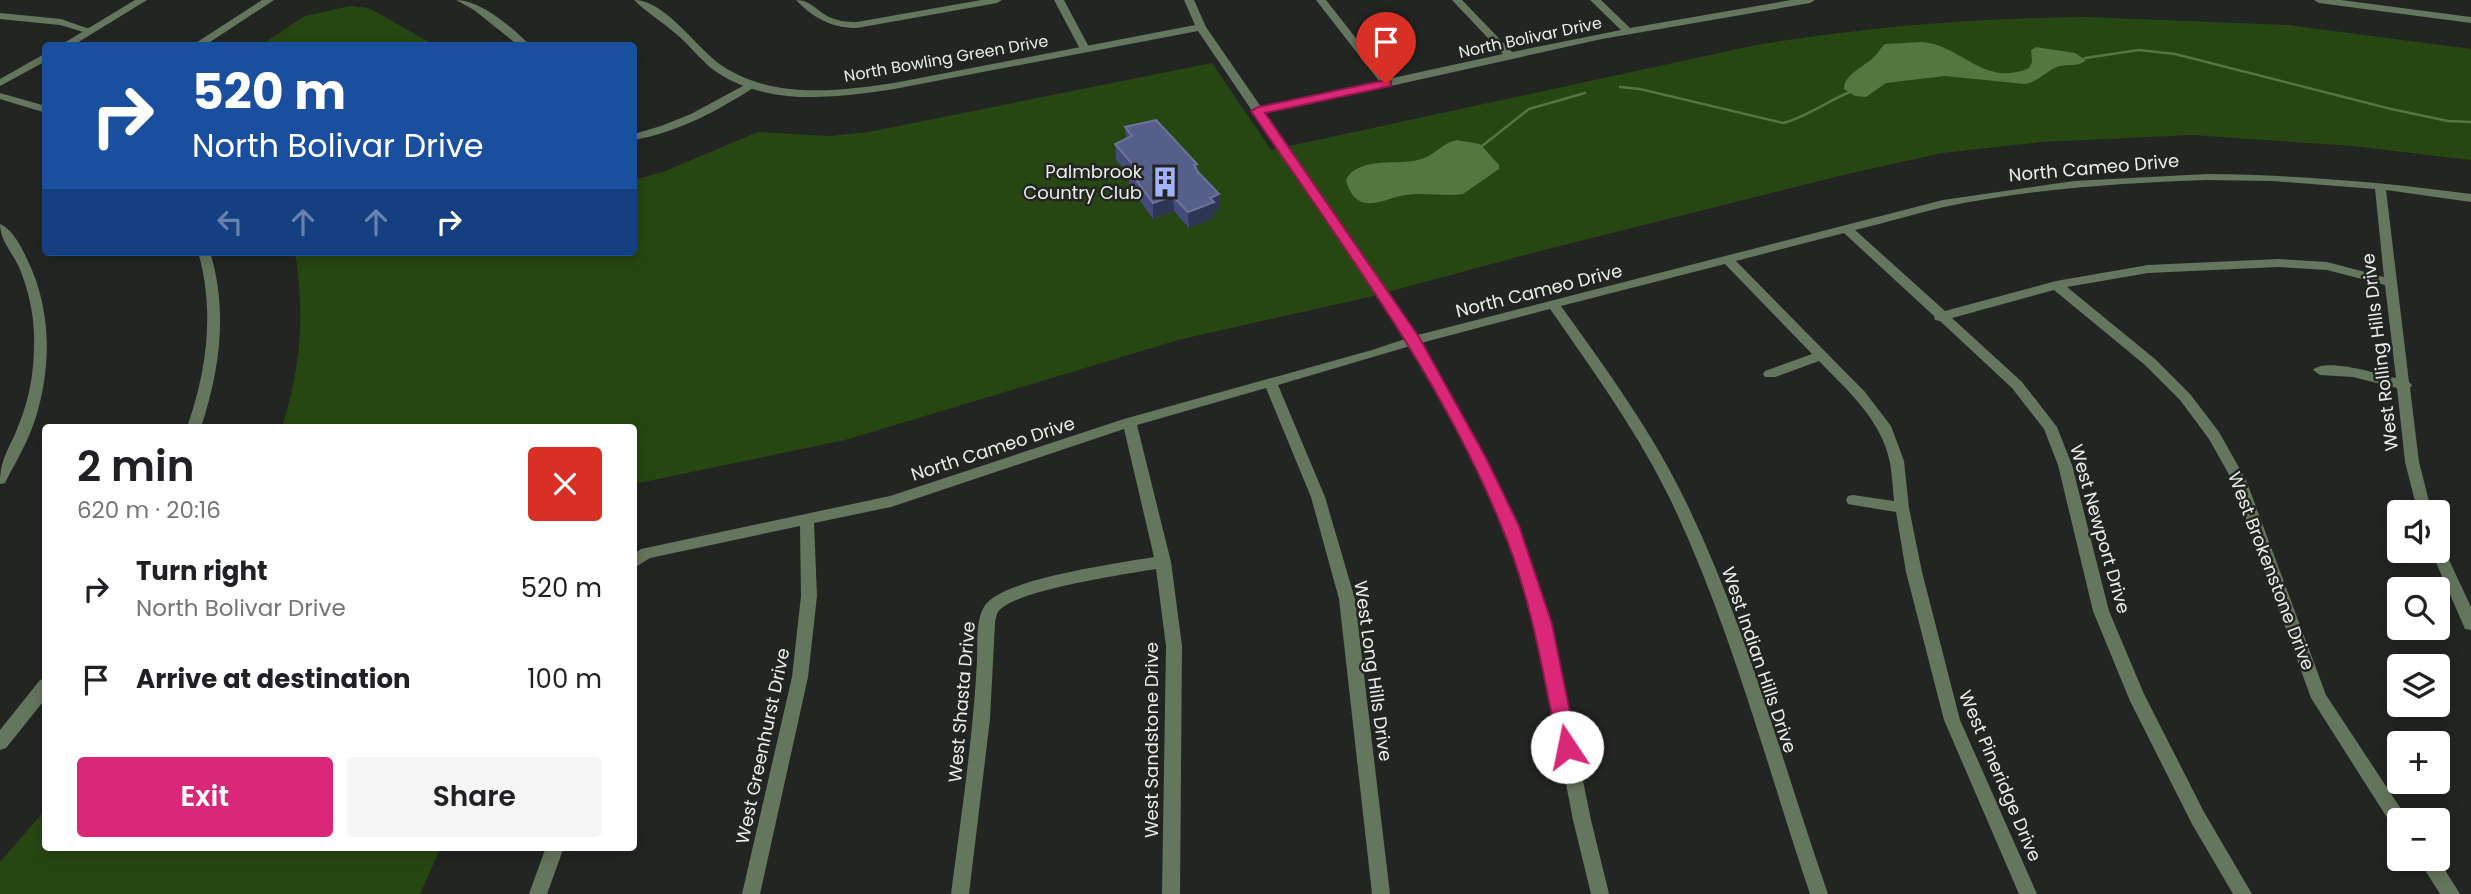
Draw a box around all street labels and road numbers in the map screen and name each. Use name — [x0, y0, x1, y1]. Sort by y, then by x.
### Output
street label: North Bolivar Drive — [1456, 11, 1604, 64]
street label: North Bowling Green Drive — [842, 29, 1050, 88]
street label: North Cameo Drive — [2008, 148, 2180, 187]
street label: West Rolling Hills Drive — [2355, 252, 2404, 452]
street label: North Cameo Drive — [1453, 258, 1625, 323]
street label: North Cameo Drive — [908, 410, 1078, 487]
street label: West Newport Drive — [2064, 441, 2137, 616]
street label: West Brokenstone Drive — [2222, 468, 2321, 674]
street label: West Indian Hills Drive — [1716, 563, 1803, 756]
street label: West Long Hills Drive — [1348, 579, 1399, 763]
street label: West Shasta Drive — [942, 620, 981, 784]
street label: West Sandstone Drive — [1139, 642, 1164, 838]
street label: West Greenhurst Drive — [730, 646, 795, 846]
street label: West Pineridge Drive — [1953, 686, 2048, 865]

